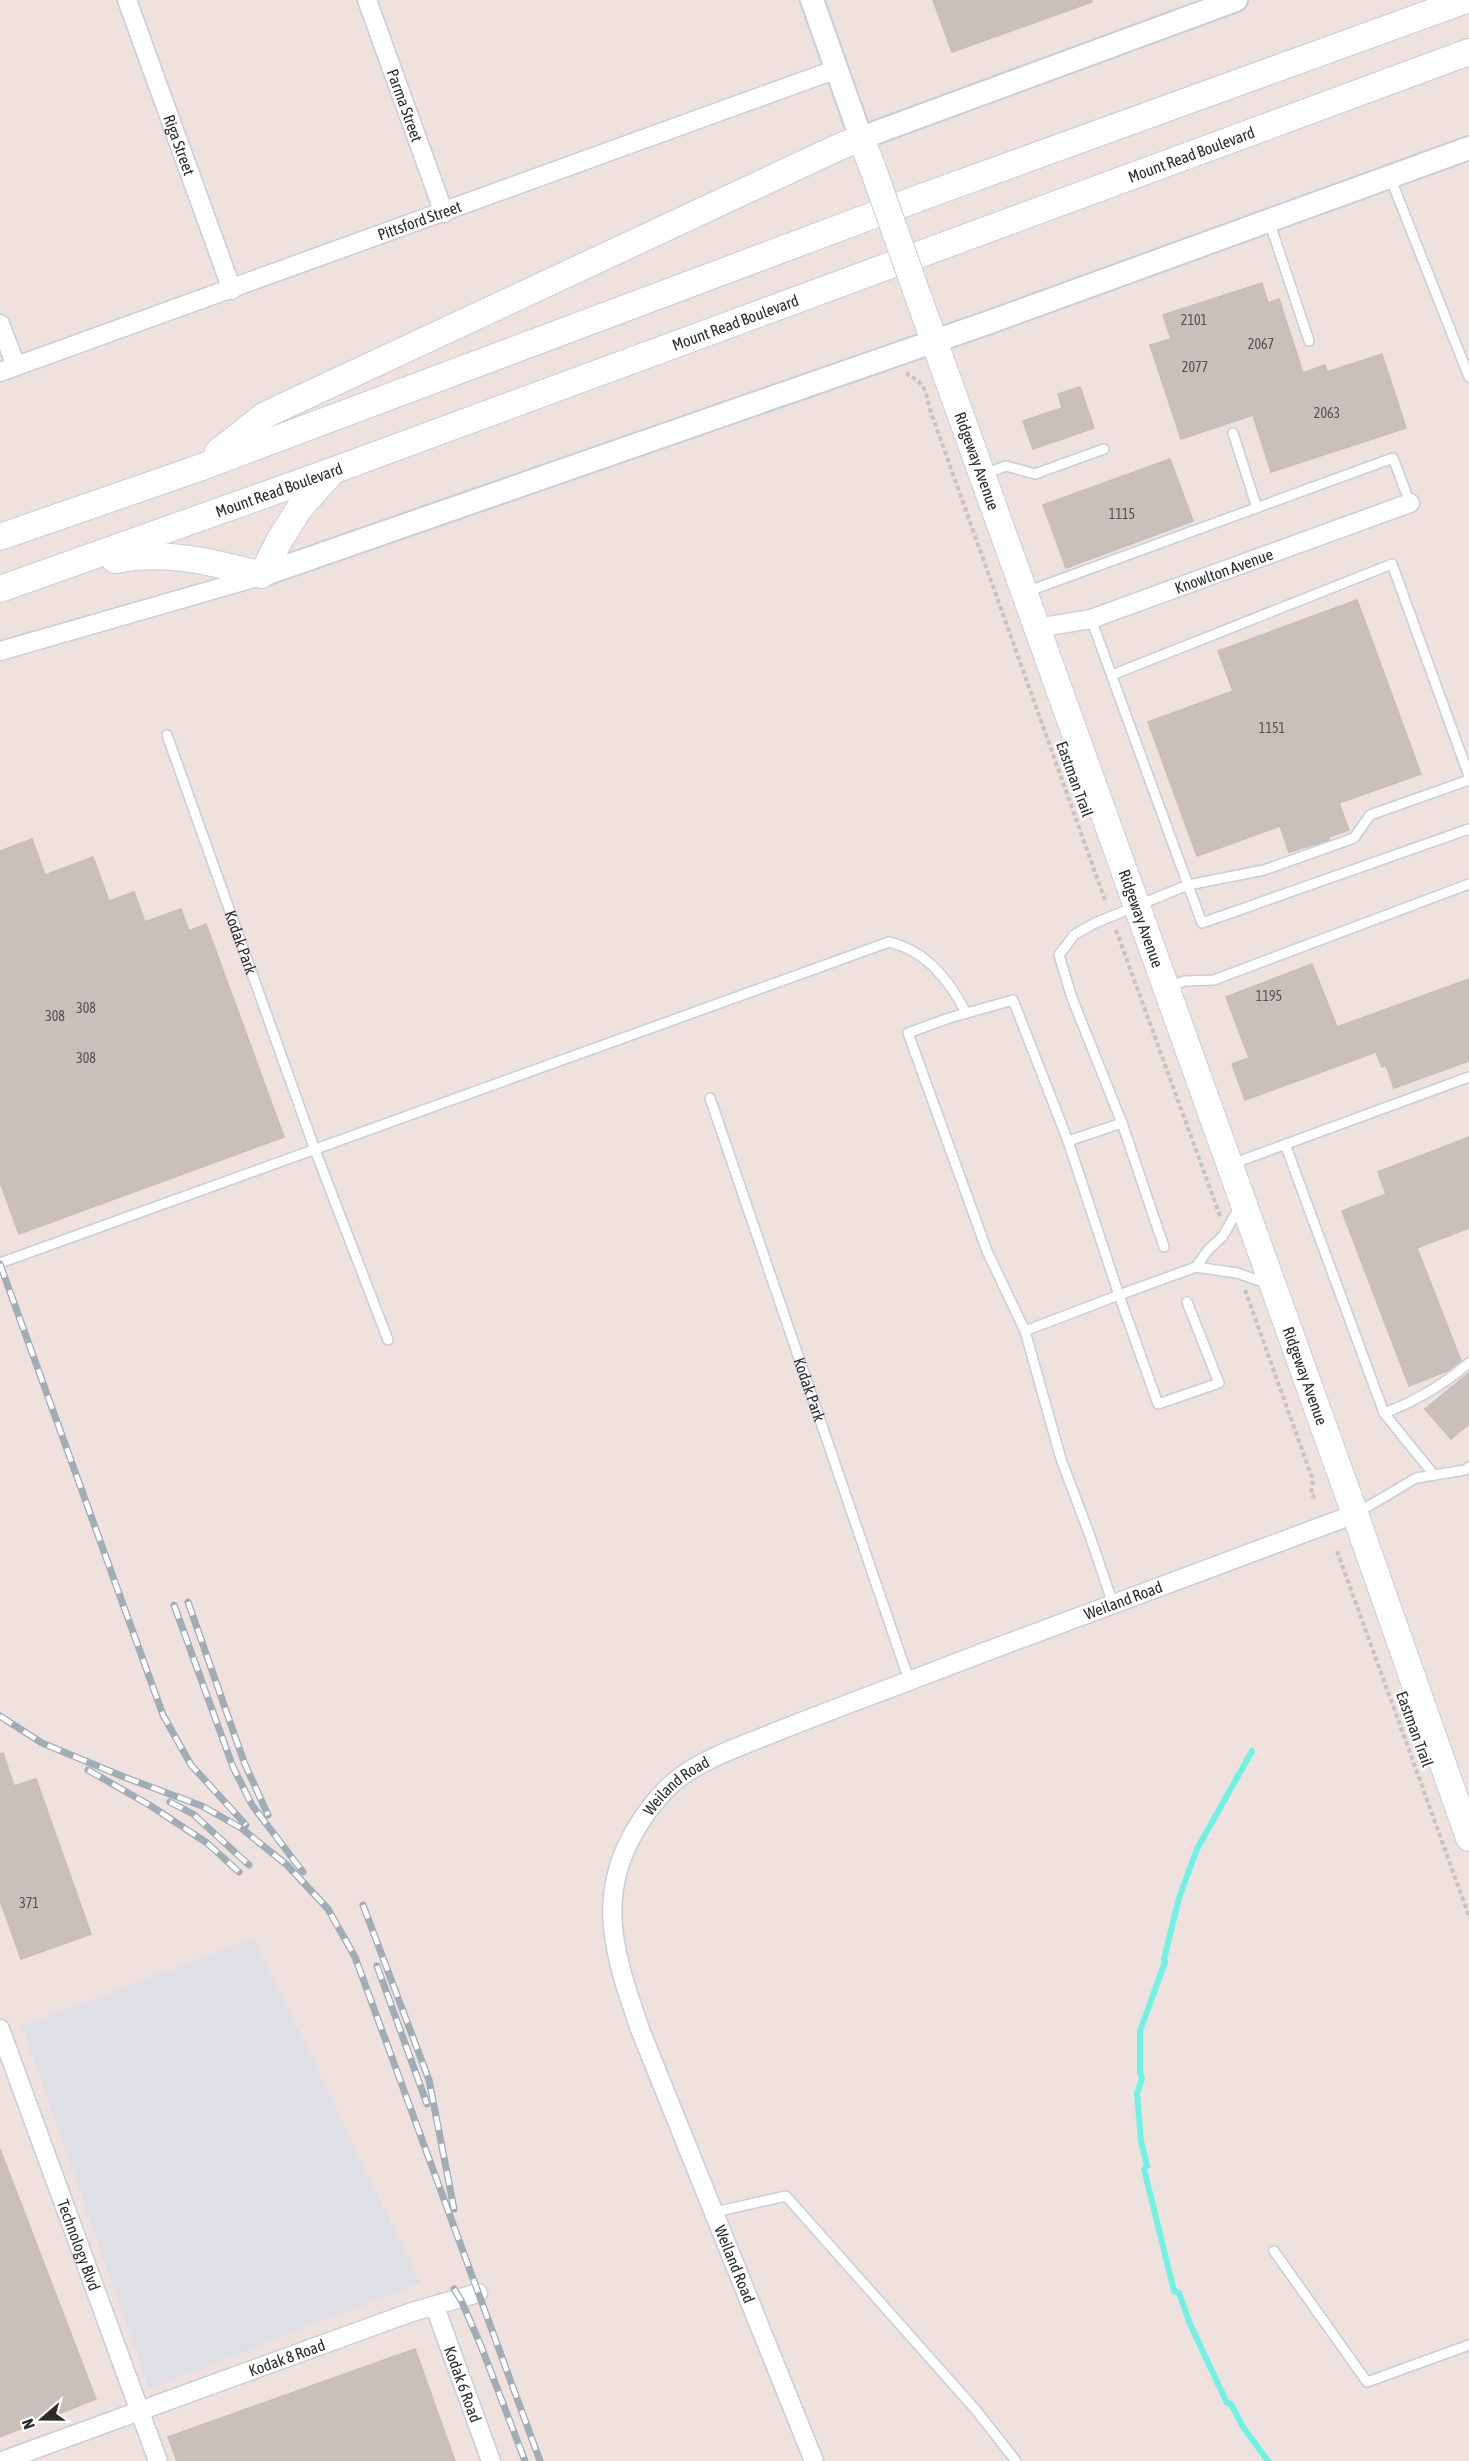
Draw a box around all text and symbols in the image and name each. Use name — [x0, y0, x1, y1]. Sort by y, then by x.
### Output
street label: Parma Street — [384, 67, 427, 145]
street label: Riga Street — [160, 112, 199, 178]
street label: Mount Read Boulevard — [1125, 123, 1257, 186]
street label: Pittsford Street — [375, 197, 464, 244]
street label: Mount Read Boulevard — [669, 291, 801, 354]
house number: 2101 — [1181, 312, 1207, 328]
house number: 2067 — [1248, 336, 1274, 352]
house number: 2077 — [1182, 359, 1208, 375]
house number: 2063 — [1314, 405, 1340, 421]
street label: Ridgeway Avenue — [951, 409, 1003, 512]
street label: Mount Read Boulevard — [213, 459, 345, 521]
house number: 1115 — [1109, 506, 1135, 522]
street label: Knowlton Avenue — [1172, 545, 1275, 597]
house number: 1151 — [1259, 720, 1285, 736]
street label: Eastman Trail — [1053, 739, 1097, 820]
street label: Ridgeway Avenue — [1115, 867, 1167, 970]
street label: Kodak Park — [221, 908, 260, 976]
house number: 1195 — [1256, 988, 1282, 1004]
house number: 308 — [76, 1000, 96, 1016]
house number: 308 — [45, 1008, 65, 1024]
house number: 308 — [76, 1050, 96, 1066]
street label: Ridgeway Avenue — [1280, 1324, 1331, 1427]
street label: Kodak Park — [790, 1355, 829, 1424]
street label: Weiland Road — [1082, 1577, 1165, 1623]
street label: Eastman Trail — [1393, 1689, 1437, 1770]
street label: Weiland Road — [639, 1752, 712, 1819]
house number: 371 — [19, 1895, 39, 1911]
street label: Technology Blvd — [54, 2197, 104, 2293]
street label: Weiland Road — [711, 2223, 759, 2305]
street label: Kodak 8 Road — [246, 2335, 327, 2380]
street label: Kodak 6 Road — [441, 2344, 485, 2425]
north arrow — [12, 2389, 72, 2449]
text: N — [18, 2417, 38, 2432]

